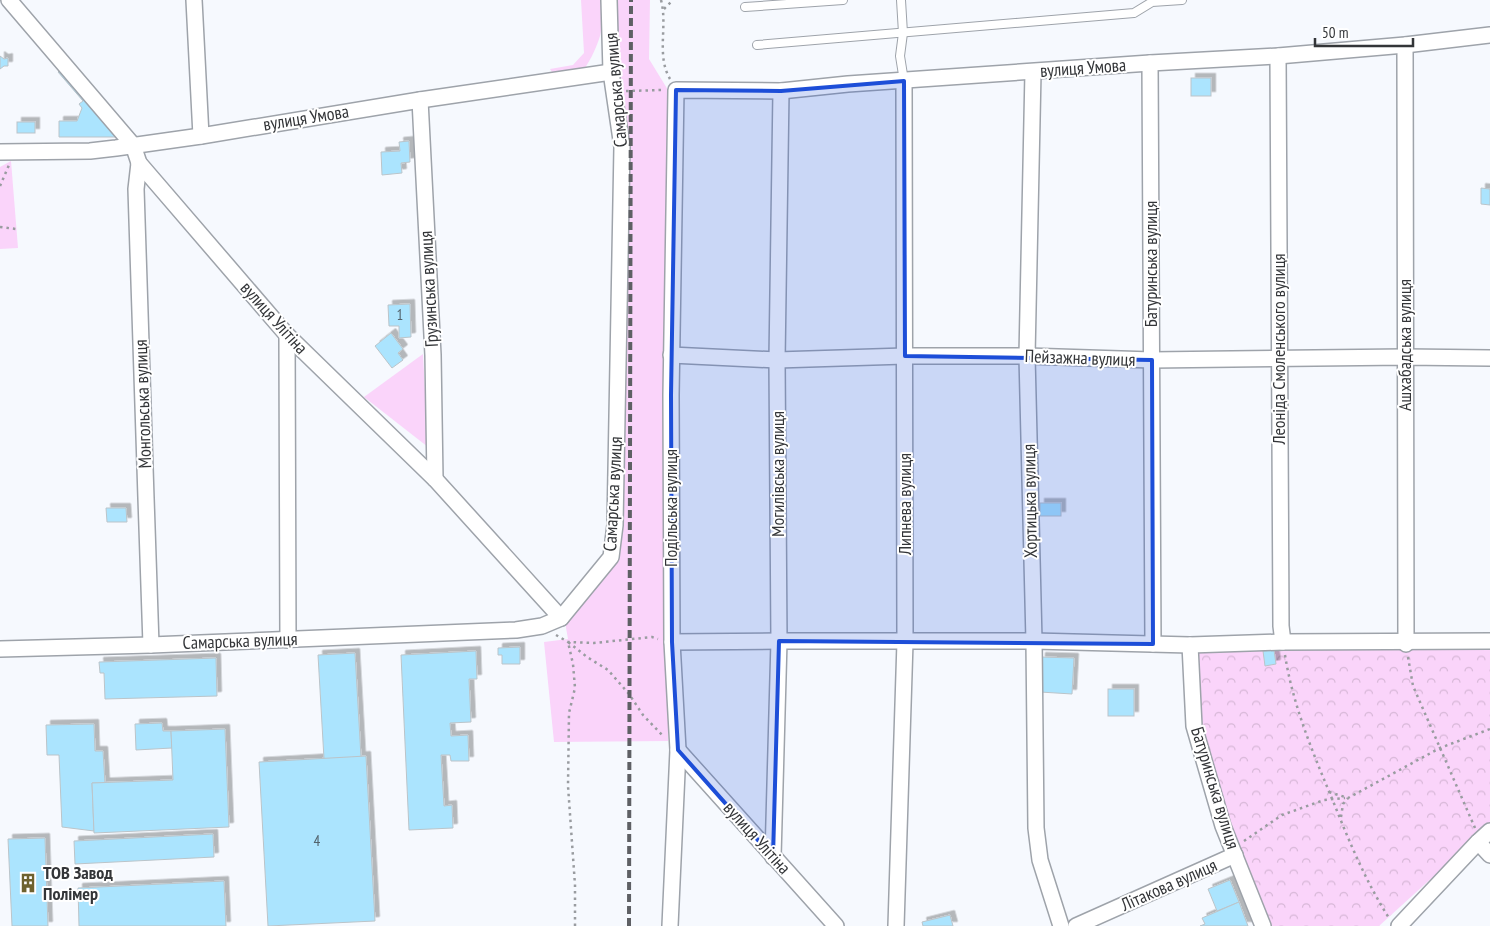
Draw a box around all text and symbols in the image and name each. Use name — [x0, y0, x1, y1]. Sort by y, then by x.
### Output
scale bar — [1315, 15, 1412, 47]
text: 50 m — [1322, 23, 1348, 42]
street label: Самарська вулиця — [599, 32, 632, 148]
street label: вулиця Умова — [1039, 53, 1127, 82]
street label: вулиця Умова — [262, 99, 350, 136]
street label: Батуринська вулиця — [1139, 201, 1162, 327]
street label: Грузинська вулиця — [414, 230, 443, 348]
street label: Леоніда Смоленського вулиця — [1267, 253, 1290, 446]
street label: вулиця Улітіна — [236, 277, 313, 359]
street label: Ашхабадська вулиця — [1393, 279, 1416, 411]
house number: 1 — [397, 305, 403, 324]
street label: Монгольська вулиця — [129, 339, 156, 469]
street label: Пейзажна вулиця — [1024, 344, 1136, 371]
street label: Могилівська вулиця — [766, 411, 789, 537]
street label: Самарська вулиця — [598, 436, 627, 552]
street label: Хортицька вулиця — [1017, 444, 1042, 558]
street label: Подільська вулиця — [659, 449, 682, 567]
street label: Липнева вулиця — [893, 453, 916, 556]
street label: Самарська вулиця — [182, 627, 298, 654]
street label: Батуринська вулиця — [1186, 724, 1245, 852]
street label: вулиця Улітіна — [719, 797, 796, 879]
house number: 4 — [314, 831, 321, 850]
street label: Літакова вулиця — [1116, 853, 1220, 916]
place label: ТОВ Завод Полімер — [43, 861, 113, 905]
building icon: ТОВ Завод Полімер — [17, 872, 39, 894]

